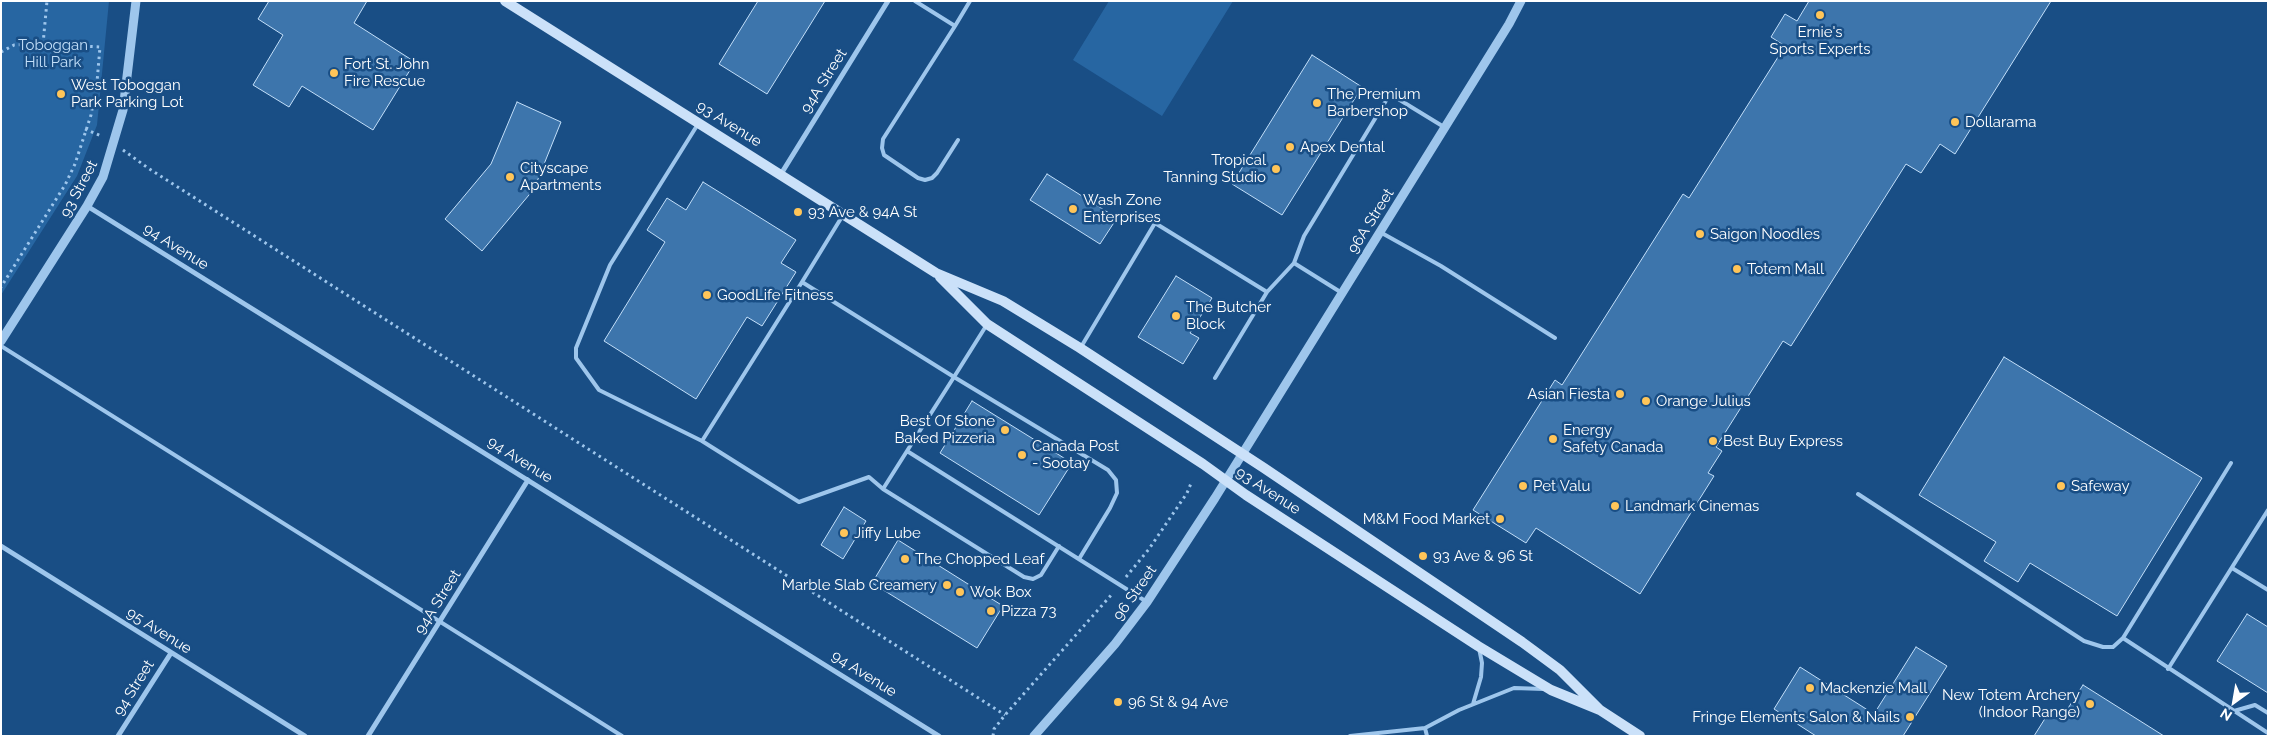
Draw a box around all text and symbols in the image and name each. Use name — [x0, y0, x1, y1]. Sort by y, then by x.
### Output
marker: Ernie's Sports Experts — [1814, 9, 1826, 21]
place label: Ernie's Sports Experts — [1770, 23, 1870, 58]
park label: Toboggan Hill Park — [18, 36, 88, 71]
street label: 94A Street — [797, 45, 851, 117]
place label: Fort St. John Fire Rescue — [344, 55, 430, 90]
marker: Fort St. John Fire Rescue — [328, 67, 340, 79]
place label: West Toboggan Park Parking Lot — [71, 76, 184, 111]
place label: The Premium Barbershop — [1327, 85, 1420, 120]
marker: West Toboggan Park Parking Lot — [55, 88, 67, 100]
street label: 93 Avenue — [693, 97, 765, 151]
marker: The Premium Barbershop — [1311, 97, 1323, 109]
place label: Dollarama — [1965, 113, 2036, 131]
marker: Dollarama — [1949, 116, 1961, 128]
place label: Apex Dental — [1300, 138, 1385, 156]
marker: Apex Dental — [1284, 141, 1296, 153]
place label: Tropical Tanning Studio — [1163, 151, 1266, 186]
street label: 93 Street — [56, 157, 102, 221]
place label: Cityscape Apartments — [520, 159, 601, 194]
marker: Tropical Tanning Studio — [1270, 163, 1282, 175]
marker: Cityscape Apartments — [504, 171, 516, 183]
street label: 96A Street — [1344, 185, 1398, 257]
place label: Wash Zone Enterprises — [1083, 191, 1162, 226]
place label: 93 Ave & 94A St — [808, 203, 917, 221]
marker: Wash Zone Enterprises — [1067, 203, 1079, 215]
marker: 93 Ave & 94A St — [792, 206, 804, 218]
street label: 94 Avenue — [140, 220, 212, 274]
place label: Saigon Noodles — [1710, 225, 1820, 243]
marker: Saigon Noodles — [1694, 228, 1706, 240]
place label: Totem Mall — [1747, 260, 1824, 278]
marker: Totem Mall — [1731, 263, 1743, 275]
place label: GoodLife Fitness — [717, 286, 833, 304]
marker: GoodLife Fitness — [701, 289, 713, 301]
place label: The Butcher Block — [1186, 298, 1271, 333]
marker: The Butcher Block — [1170, 310, 1182, 322]
place label: Asian Fiesta — [1527, 385, 1610, 403]
marker: Asian Fiesta — [1614, 388, 1626, 400]
place label: Orange Julius — [1656, 392, 1751, 410]
marker: Orange Julius — [1640, 395, 1652, 407]
place label: Best Of Stone Baked Pizzeria — [895, 412, 995, 447]
place label: Energy Safety Canada — [1563, 421, 1664, 456]
marker: Best Of Stone Baked Pizzeria — [999, 424, 1011, 436]
place label: Best Buy Express — [1723, 432, 1843, 450]
street label: 94 Avenue — [484, 433, 556, 487]
marker: Energy Safety Canada — [1547, 433, 1559, 445]
marker: Best Buy Express — [1707, 435, 1719, 447]
place label: Canada Post - Sootay — [1032, 437, 1119, 472]
marker: Canada Post - Sootay — [1016, 449, 1028, 461]
street label: 93 Avenue — [1232, 464, 1304, 518]
place label: Pet Valu — [1533, 477, 1590, 495]
place label: Safeway — [2071, 477, 2130, 495]
marker: Pet Valu — [1517, 480, 1529, 492]
marker: Safeway — [2055, 480, 2067, 492]
place label: Landmark Cinemas — [1625, 497, 1759, 515]
marker: Landmark Cinemas — [1609, 500, 1621, 512]
place label: M&M Food Market — [1363, 510, 1490, 528]
marker: M&M Food Market — [1494, 513, 1506, 525]
place label: Jiffy Lube — [854, 524, 921, 542]
marker: Jiffy Lube — [838, 527, 850, 539]
place label: 93 Ave & 96 St — [1433, 547, 1533, 565]
place label: The Chopped Leaf — [915, 550, 1044, 568]
marker: 93 Ave & 96 St — [1417, 550, 1429, 562]
marker: The Chopped Leaf — [899, 553, 911, 565]
street label: 96 Street — [1109, 562, 1161, 624]
street label: 94A Street — [411, 566, 465, 638]
place label: Marble Slab Creamery — [782, 576, 937, 594]
marker: Marble Slab Creamery — [941, 579, 953, 591]
place label: Wok Box — [970, 583, 1032, 601]
marker: Wok Box — [954, 586, 966, 598]
place label: Pizza 73 — [1001, 602, 1056, 620]
street label: 95 Avenue — [123, 604, 195, 658]
marker: Pizza 73 — [985, 605, 997, 617]
street label: 94 Avenue — [828, 647, 900, 701]
street label: 94 Street — [110, 657, 158, 719]
north arrow — [2209, 677, 2259, 727]
place label: Mackenzie Mall — [1820, 679, 1927, 697]
marker: Mackenzie Mall — [1804, 682, 1816, 694]
place label: New Totem Archery (Indoor Range) — [1942, 686, 2080, 721]
place label: 96 St & 94 Ave — [1128, 693, 1228, 711]
marker: 96 St & 94 Ave — [1112, 696, 1124, 708]
marker: New Totem Archery (Indoor Range) — [2084, 698, 2096, 710]
text: N — [2217, 705, 2235, 724]
place label: Fringe Elements Salon & Nails — [1692, 708, 1900, 726]
marker: Fringe Elements Salon & Nails — [1904, 711, 1916, 723]

